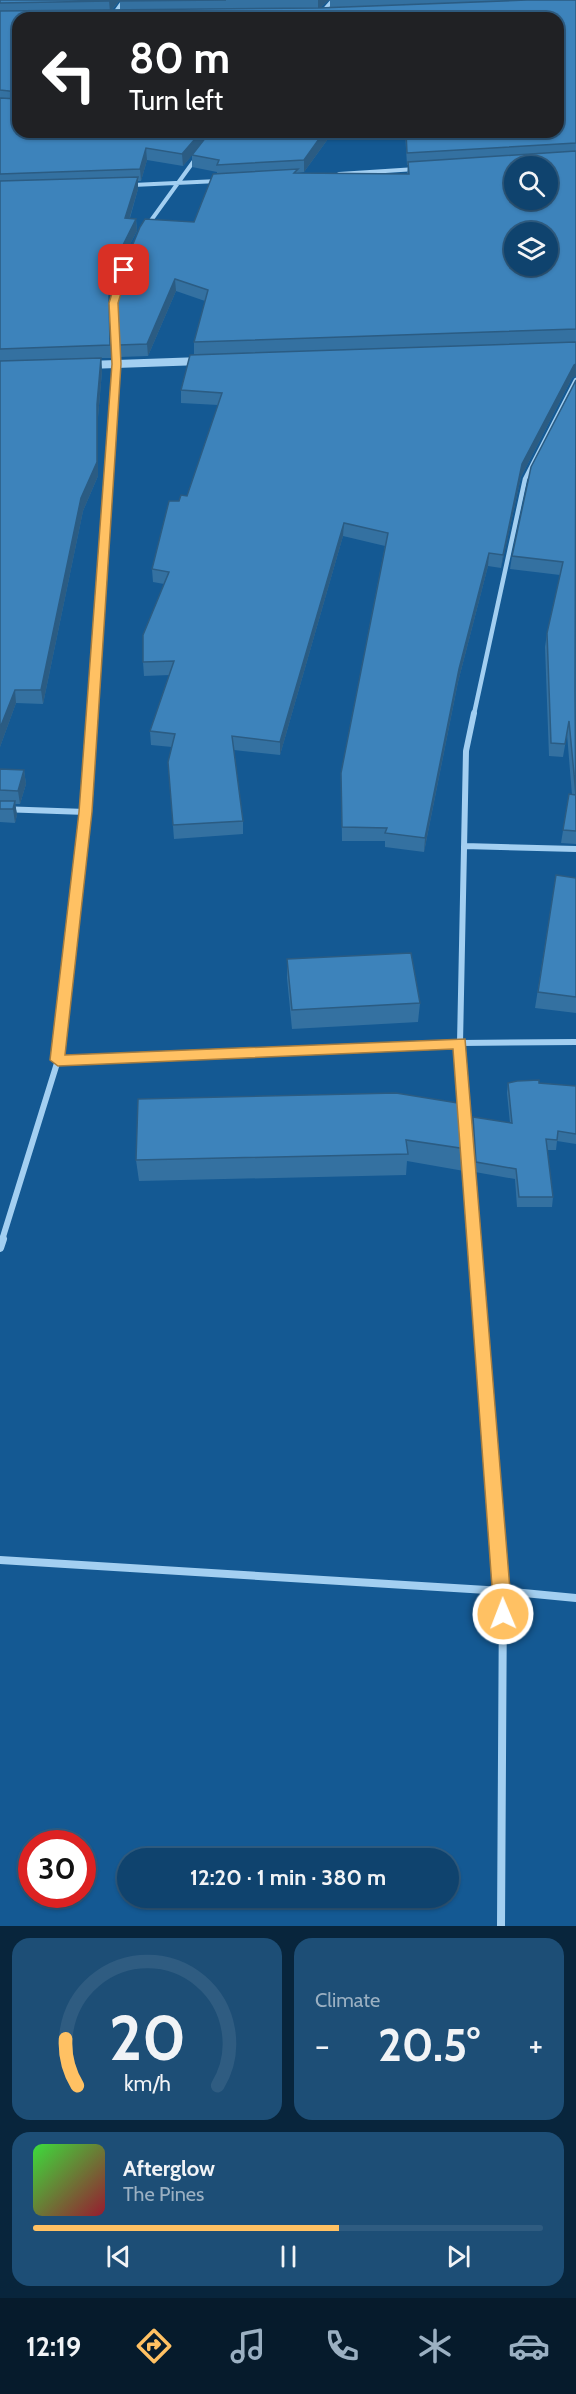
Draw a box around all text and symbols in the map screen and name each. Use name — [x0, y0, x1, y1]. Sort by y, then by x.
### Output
text: 80 m — [129, 32, 230, 84]
icon: left — [30, 36, 108, 114]
text: Turn left — [129, 84, 223, 117]
map controls — [504, 156, 558, 276]
button: search — [504, 156, 558, 210]
button: layers — [504, 222, 558, 276]
pin — [98, 244, 149, 295]
icon: arrive — [107, 253, 140, 286]
position arrow — [471, 1582, 535, 1646]
speed limit sign: 30 — [18, 1830, 96, 1908]
text: 12:20 · 1 min · 380 m — [190, 1864, 386, 1891]
text: Climate — [315, 1988, 380, 2012]
text: 20 — [108, 2000, 186, 2076]
text: 20.5° — [378, 2018, 480, 2072]
text: − — [315, 2025, 330, 2065]
text: + — [528, 2025, 543, 2065]
text: km/h — [124, 2070, 170, 2096]
text: Afterglow — [123, 2155, 215, 2182]
text: The Pines — [123, 2182, 204, 2206]
icon: previous — [102, 2240, 135, 2273]
icon: pause — [272, 2240, 305, 2273]
icon: next — [442, 2240, 475, 2273]
icon: directions — [133, 2325, 175, 2367]
icon: music — [227, 2325, 269, 2367]
icon: phone — [321, 2325, 363, 2367]
icon: climate — [414, 2325, 456, 2367]
icon: car — [508, 2325, 550, 2367]
text: 12:19 — [26, 2330, 81, 2363]

